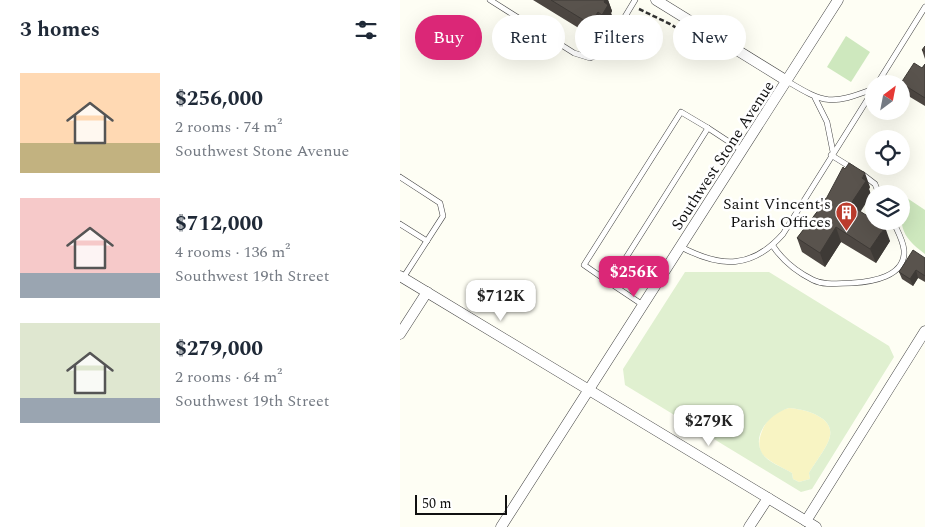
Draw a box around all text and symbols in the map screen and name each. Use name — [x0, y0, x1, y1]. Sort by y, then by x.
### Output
text: 3 homes — [20, 14, 100, 46]
chip: Buy — [415, 15, 482, 60]
chip: Rent — [492, 15, 565, 60]
chip: Filters — [575, 15, 663, 60]
chip: New — [673, 15, 746, 60]
icon: filters — [352, 16, 380, 44]
north arrow — [865, 75, 910, 120]
map controls — [865, 75, 910, 230]
street label: Southwest Stone Avenue — [665, 76, 780, 235]
text: $256,000 — [175, 83, 263, 115]
icon: home — [60, 93, 120, 153]
text: 2 rooms · 74 m² — [175, 115, 282, 139]
button: locate — [865, 130, 910, 175]
text: Southwest Stone Avenue — [175, 139, 349, 163]
button: layers — [865, 185, 910, 230]
place label: Saint Vincent's Parish Offices — [723, 192, 831, 234]
building icon: Saint Vincent's Parish Offices — [835, 200, 859, 231]
text: $712,000 — [175, 208, 263, 240]
icon: home — [60, 218, 120, 278]
text: 4 rooms · 136 m² — [175, 240, 290, 264]
pin: $256K — [599, 256, 669, 298]
text: $256K — [610, 260, 658, 284]
text: Southwest 19th Street — [175, 264, 329, 288]
pin: $712K — [466, 280, 536, 322]
text: $712K — [477, 284, 525, 308]
text: $279,000 — [175, 333, 263, 365]
icon: home — [60, 343, 120, 403]
text: 2 rooms · 64 m² — [175, 365, 282, 389]
text: Southwest 19th Street — [175, 389, 329, 413]
pin: $279K — [674, 404, 744, 447]
text: $279K — [685, 409, 733, 433]
scale bar — [415, 492, 508, 515]
text: 50 m — [422, 493, 452, 514]

